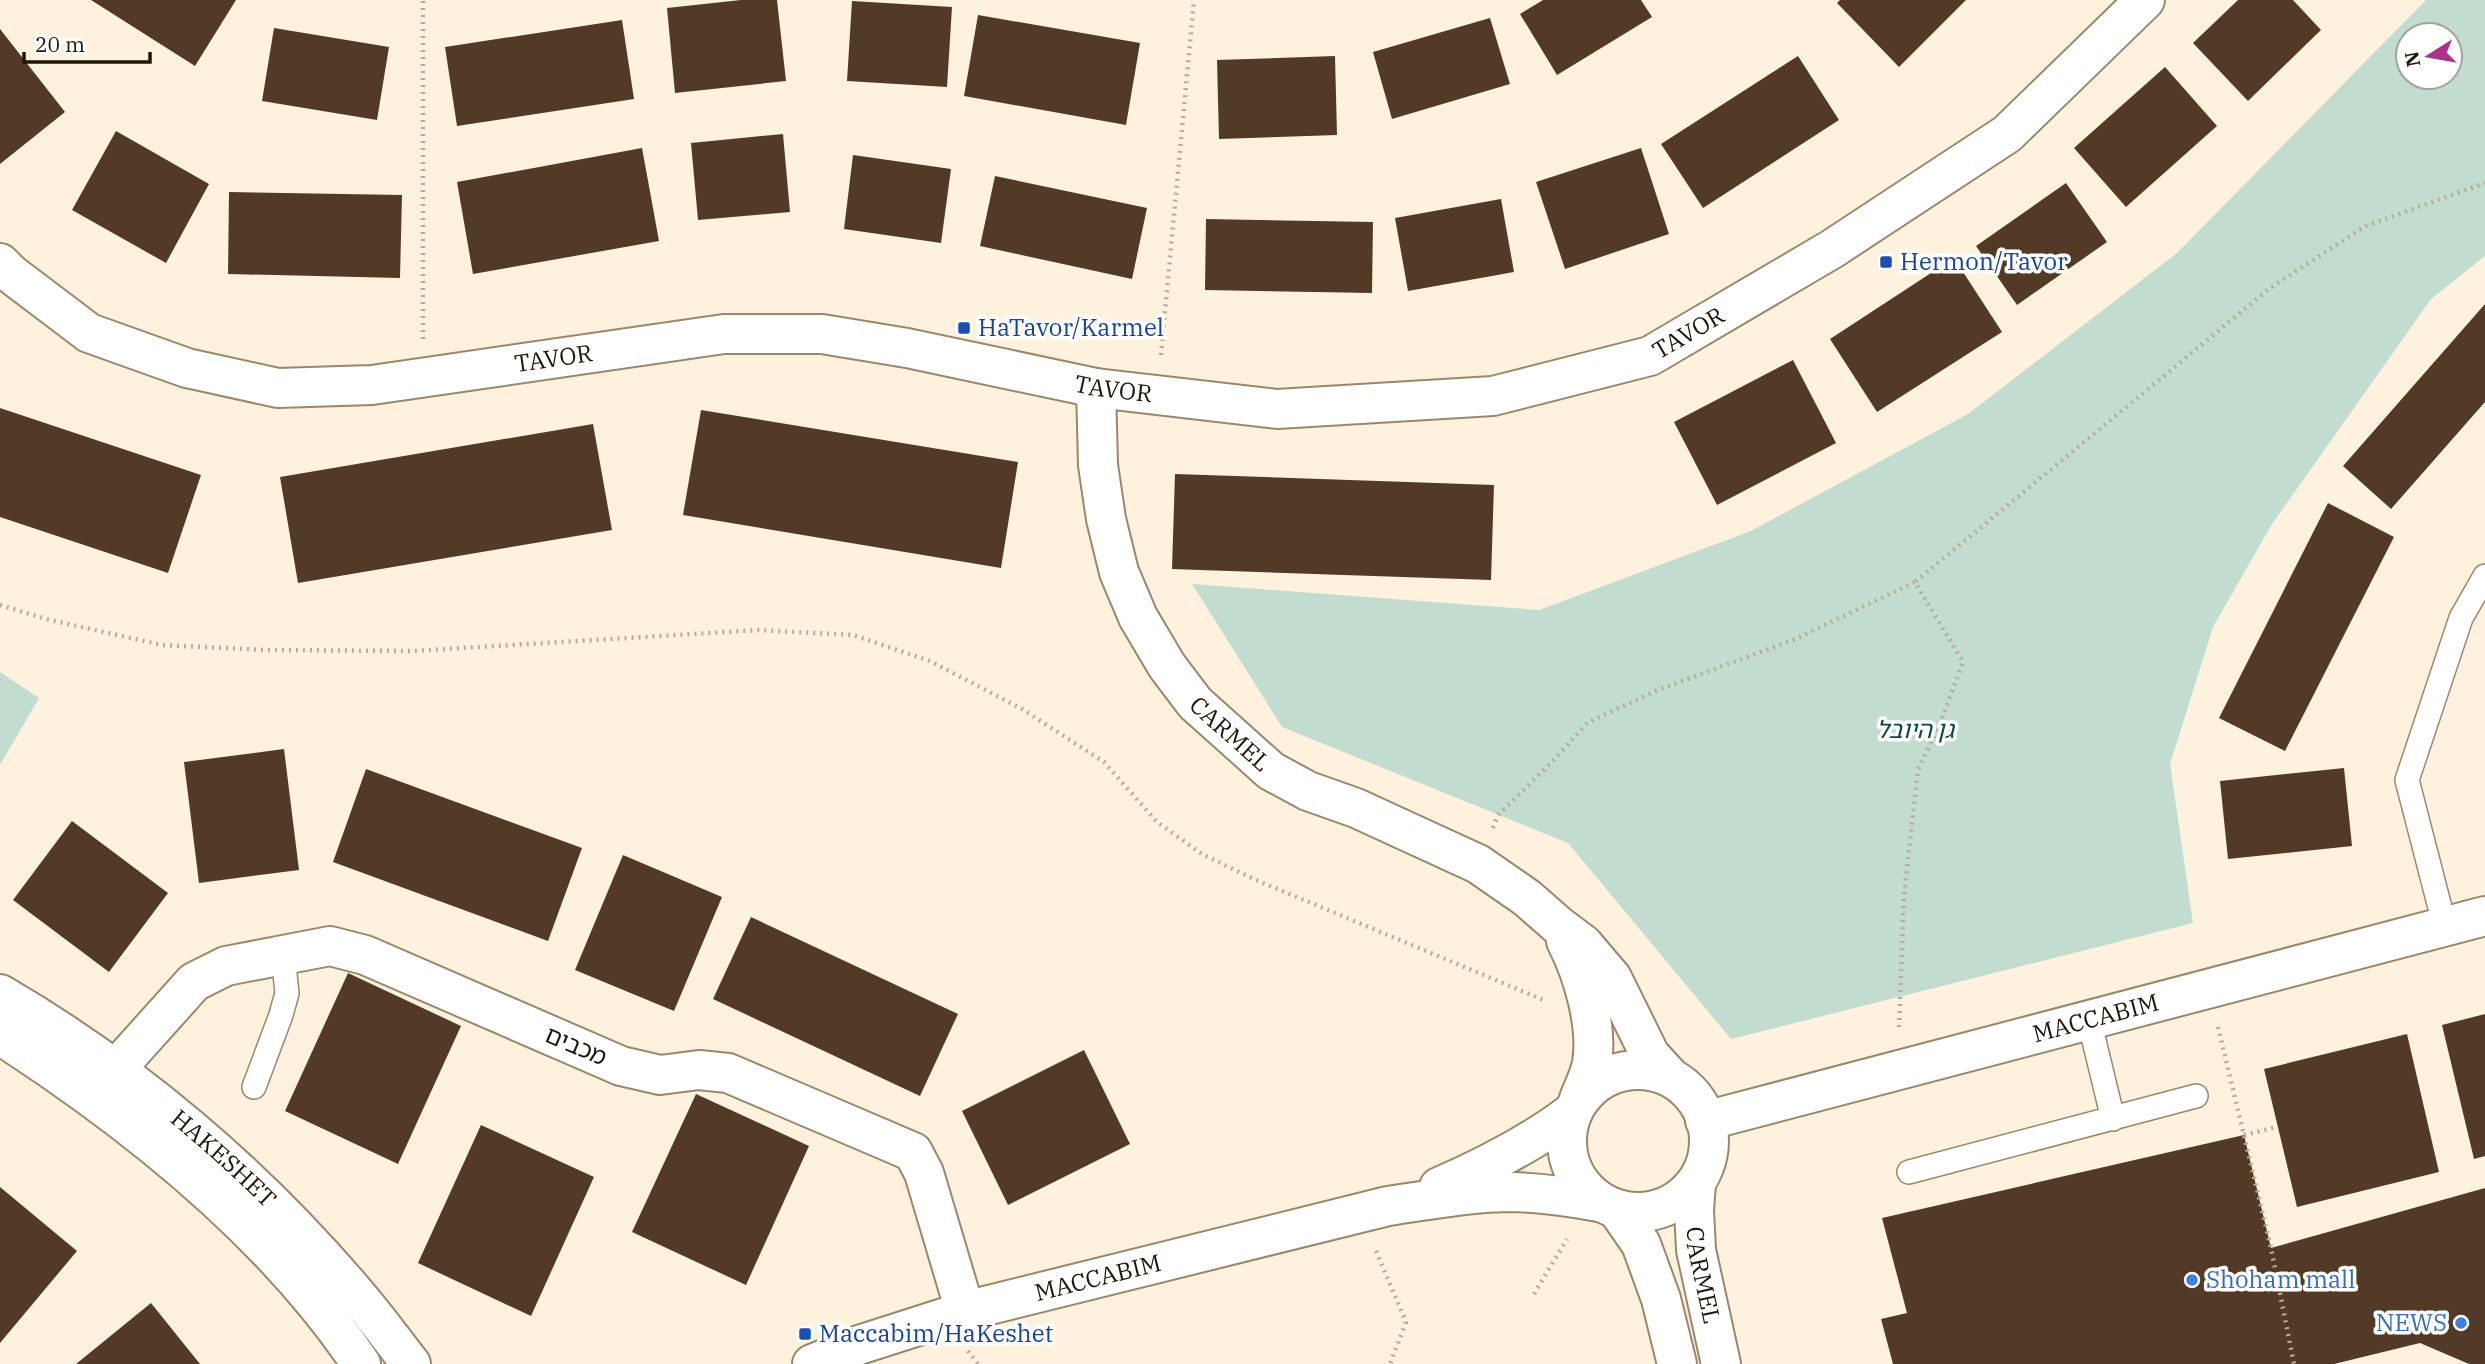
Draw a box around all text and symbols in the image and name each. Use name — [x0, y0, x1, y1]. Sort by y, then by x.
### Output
scale bar — [24, 21, 150, 65]
north arrow — [2394, 21, 2464, 91]
text: 20 m — [35, 30, 85, 58]
text: N — [2399, 50, 2426, 69]
place label: Hermon/Tavor — [1900, 245, 2068, 277]
marker: Hermon/Tavor — [1878, 254, 1894, 270]
street label: TAVOR — [1646, 299, 1730, 366]
place label: HaTavor/Karmel — [978, 311, 1164, 343]
marker: HaTavor/Karmel — [956, 320, 972, 336]
street label: TAVOR — [512, 336, 594, 379]
street label: TAVOR — [1072, 367, 1154, 409]
street label: CARMEL — [1183, 689, 1278, 778]
park label: גן היובל — [1876, 713, 1956, 745]
street label: MACCABIM — [2029, 985, 2162, 1049]
street label: מכבים — [541, 1018, 612, 1072]
street label: HAKESHET — [164, 1102, 284, 1214]
street label: CARMEL — [1680, 1226, 1729, 1327]
street label: MACCABIM — [1031, 1246, 1164, 1308]
place label: Shoham mall — [2206, 1263, 2356, 1295]
marker: Shoham mall — [2184, 1272, 2200, 1288]
place label: NEWS — [2376, 1306, 2447, 1338]
marker: NEWS — [2453, 1315, 2469, 1331]
place label: Maccabim/HaKeshet — [819, 1317, 1053, 1349]
marker: Maccabim/HaKeshet — [797, 1326, 813, 1342]

